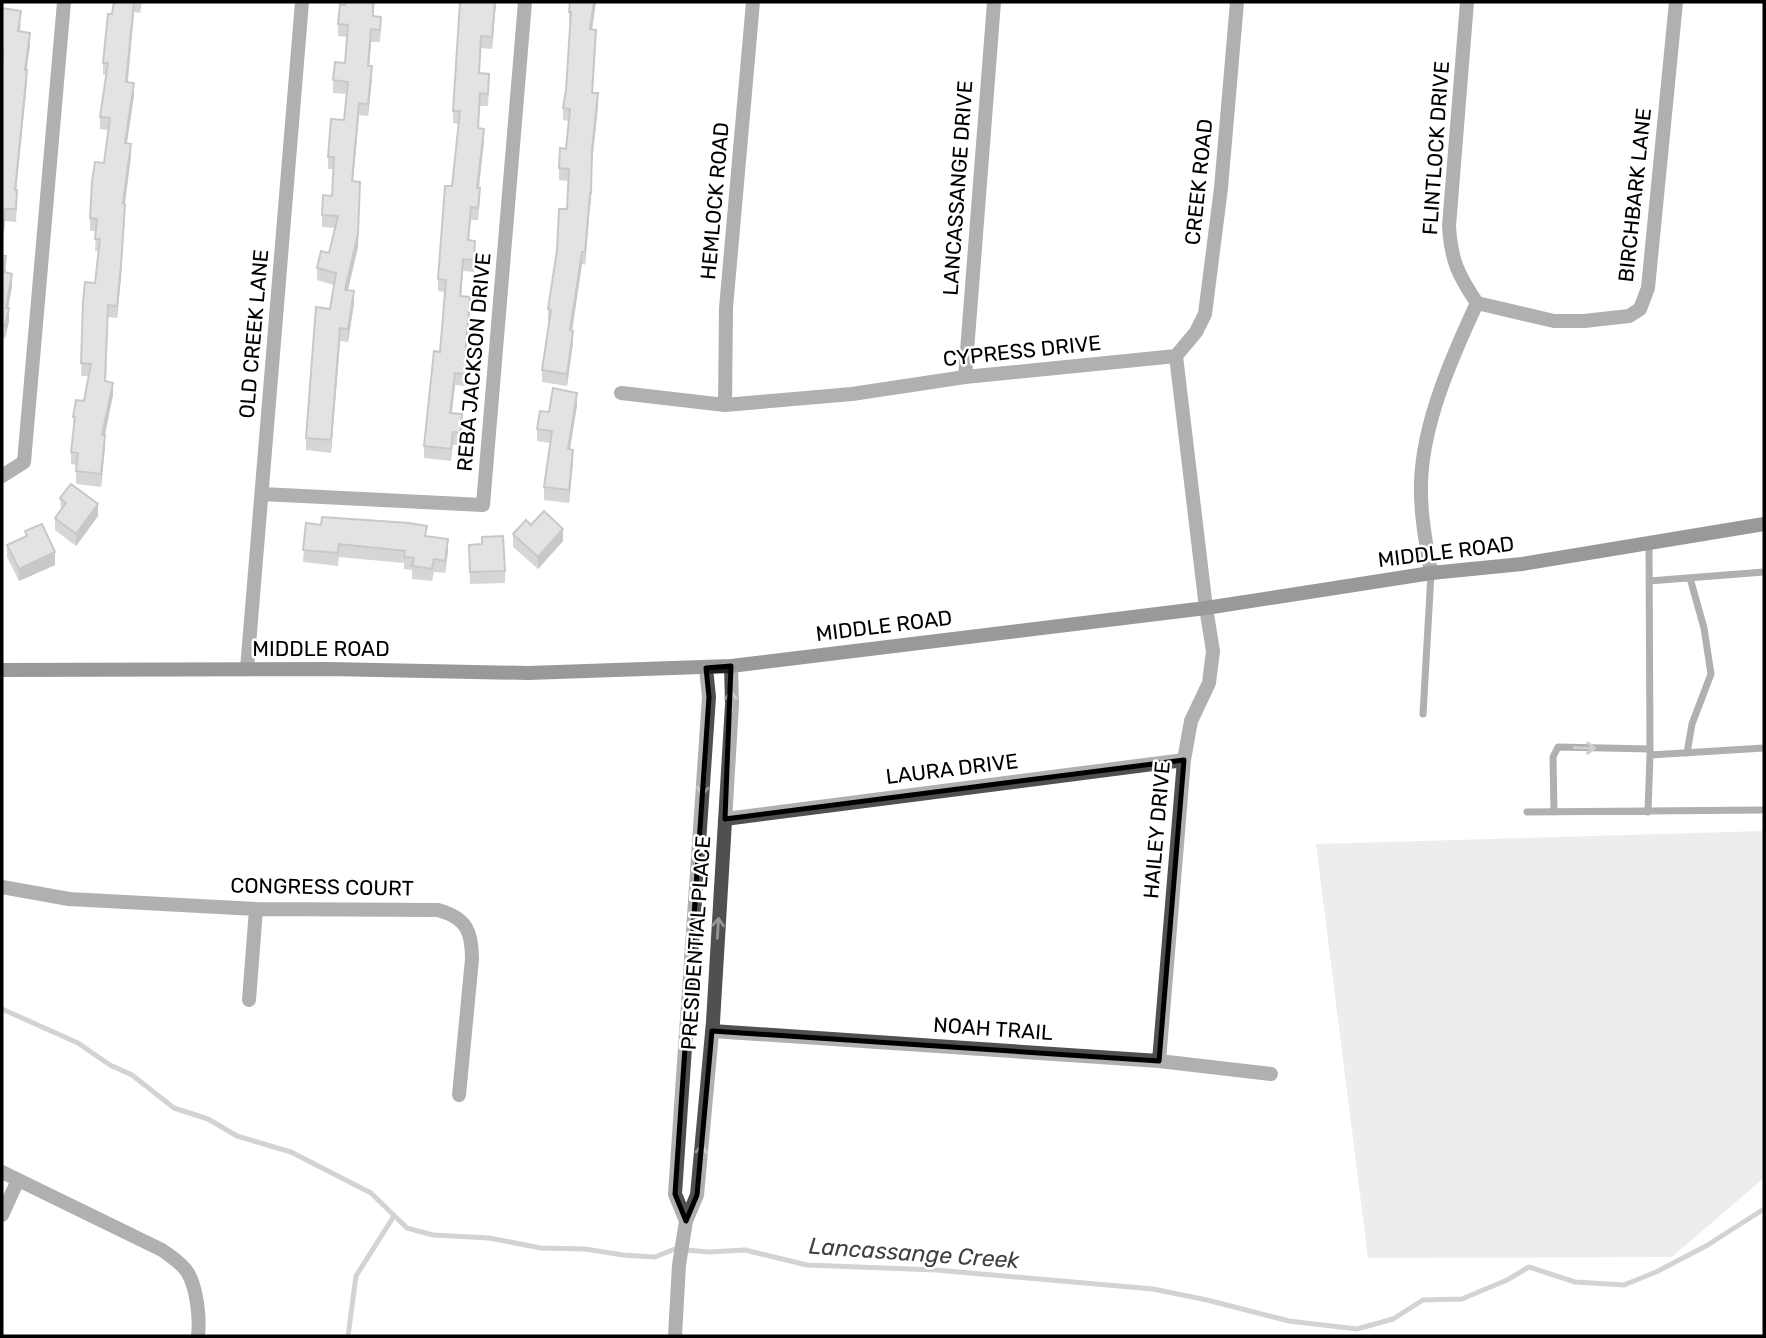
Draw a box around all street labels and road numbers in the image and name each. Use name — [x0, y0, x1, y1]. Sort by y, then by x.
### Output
street label: FLINTLOCK DRIVE — [1417, 60, 1454, 236]
street label: LANCASSANGE DRIVE — [938, 80, 977, 296]
street label: BIRCHBARK LANE — [1613, 107, 1656, 283]
street label: CREEK ROAD — [1179, 117, 1218, 246]
street label: HEMLOCK ROAD — [695, 121, 734, 281]
street label: OLD CREEK LANE — [234, 248, 273, 420]
street label: REBA JACKSON DRIVE — [451, 251, 496, 472]
street label: CYPRESS DRIVE — [942, 330, 1102, 371]
street label: MIDDLE ROAD — [1376, 531, 1516, 572]
street label: MIDDLE ROAD — [814, 605, 954, 646]
street label: MIDDLE ROAD — [252, 636, 390, 661]
street label: LAURA DRIVE — [884, 748, 1020, 789]
street label: HAILEY DRIVE — [1138, 760, 1175, 900]
street label: PRESIDENTIAL PLACE — [676, 835, 715, 1051]
street label: CONGRESS COURT — [230, 872, 414, 901]
street label: NOAH TRAIL — [932, 1012, 1054, 1045]

